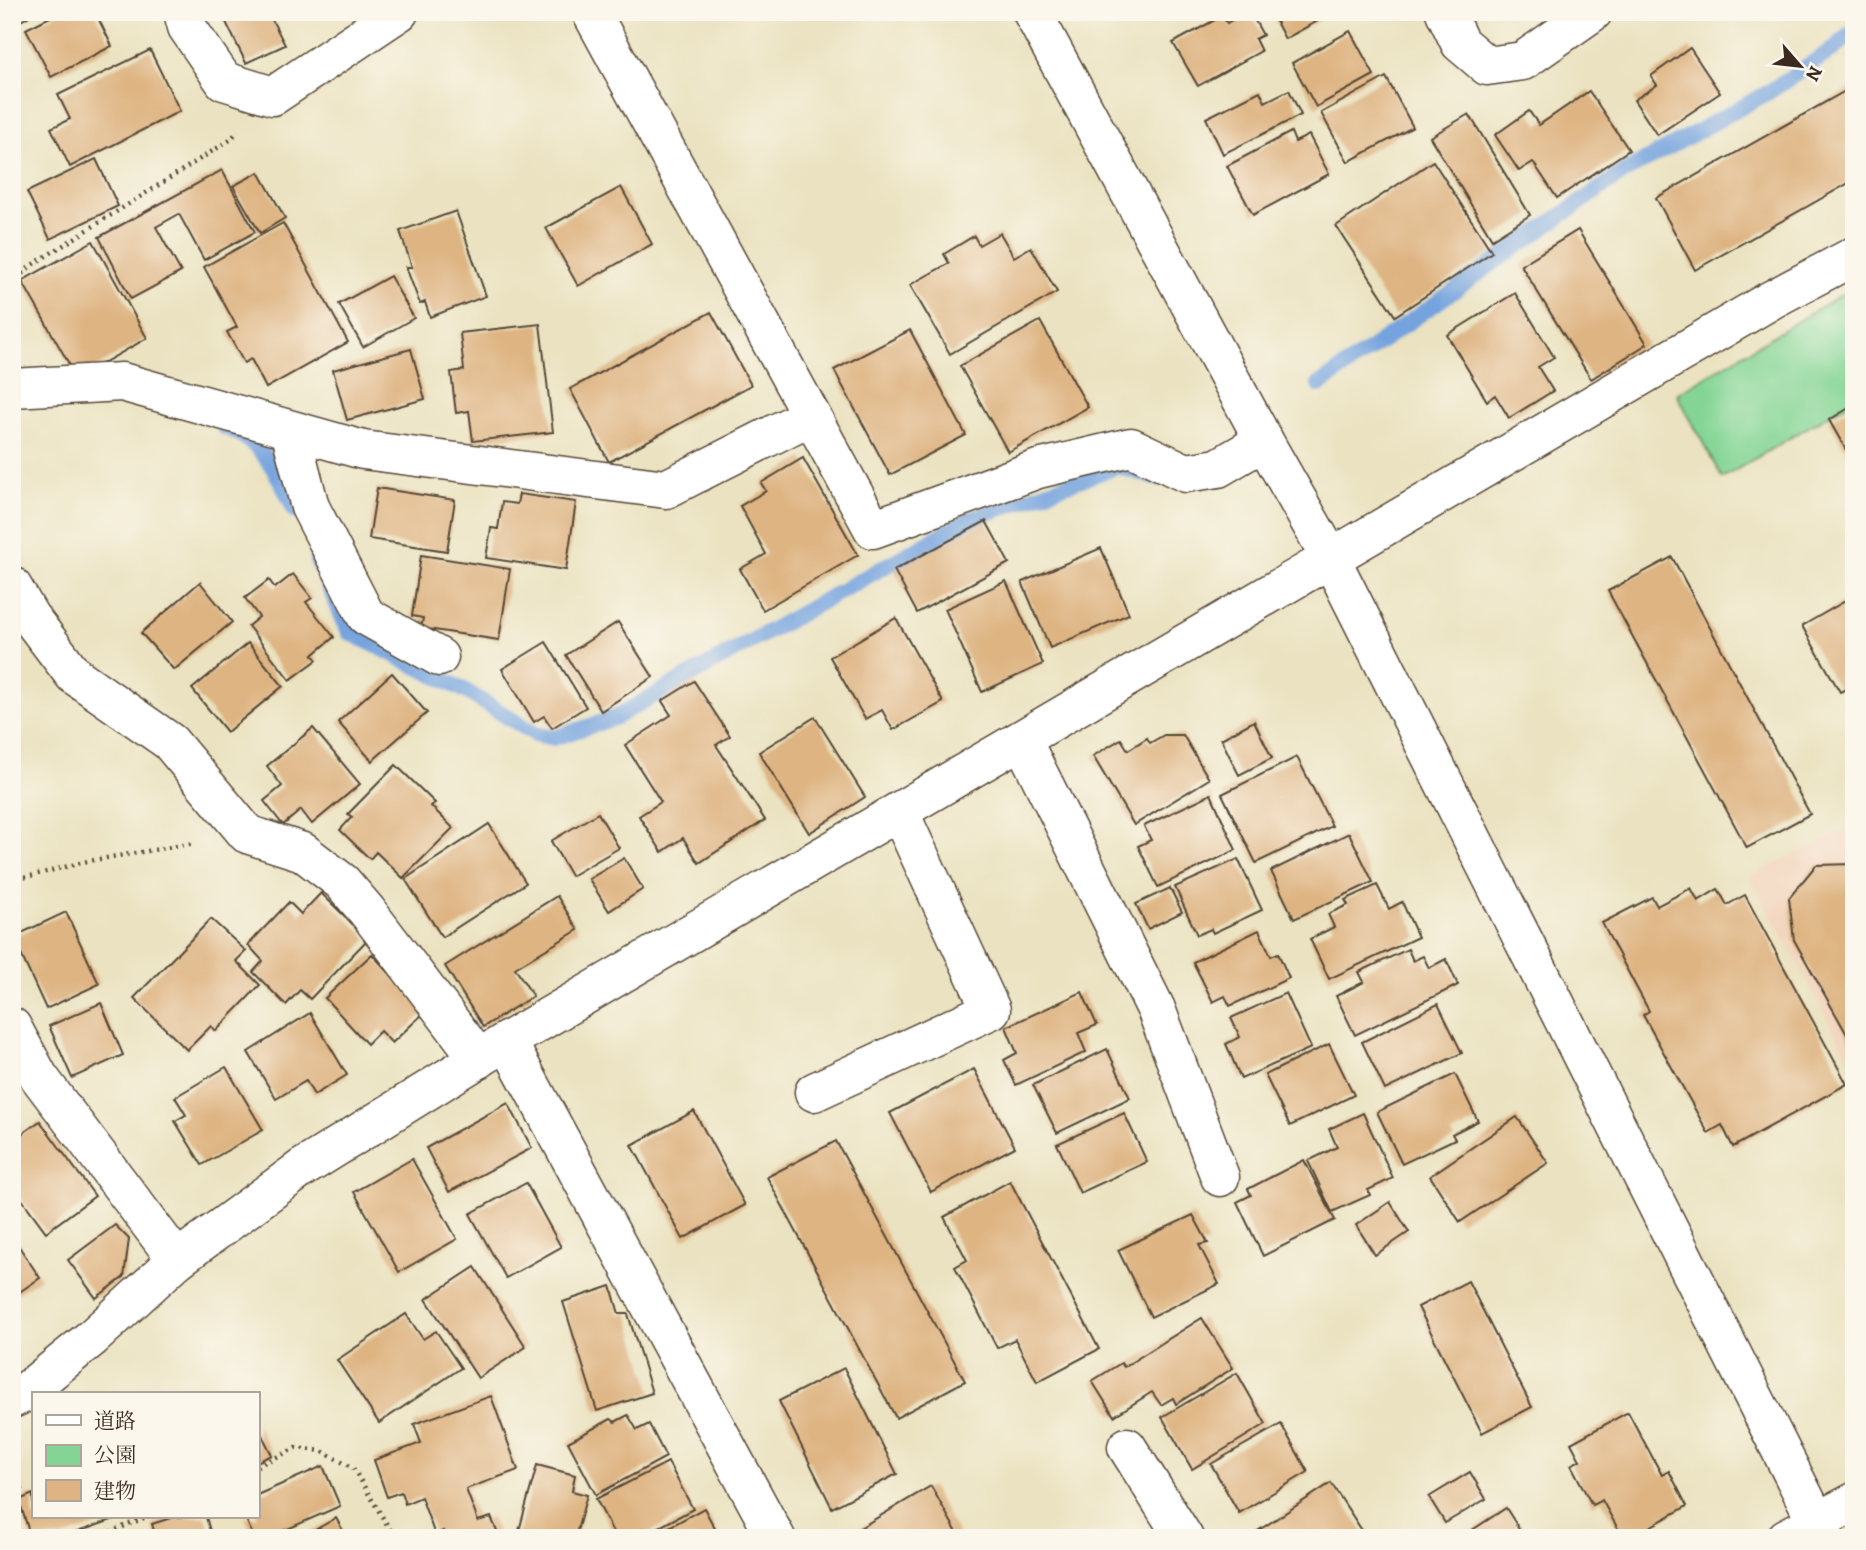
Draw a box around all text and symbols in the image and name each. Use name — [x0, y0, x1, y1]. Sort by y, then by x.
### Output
north arrow — [1764, 32, 1834, 102]
text: N — [1799, 61, 1829, 86]
legend — [32, 1392, 259, 1518]
text: 道路 — [94, 1407, 136, 1435]
text: 公園 — [94, 1441, 136, 1469]
text: 建物 — [94, 1477, 136, 1505]

